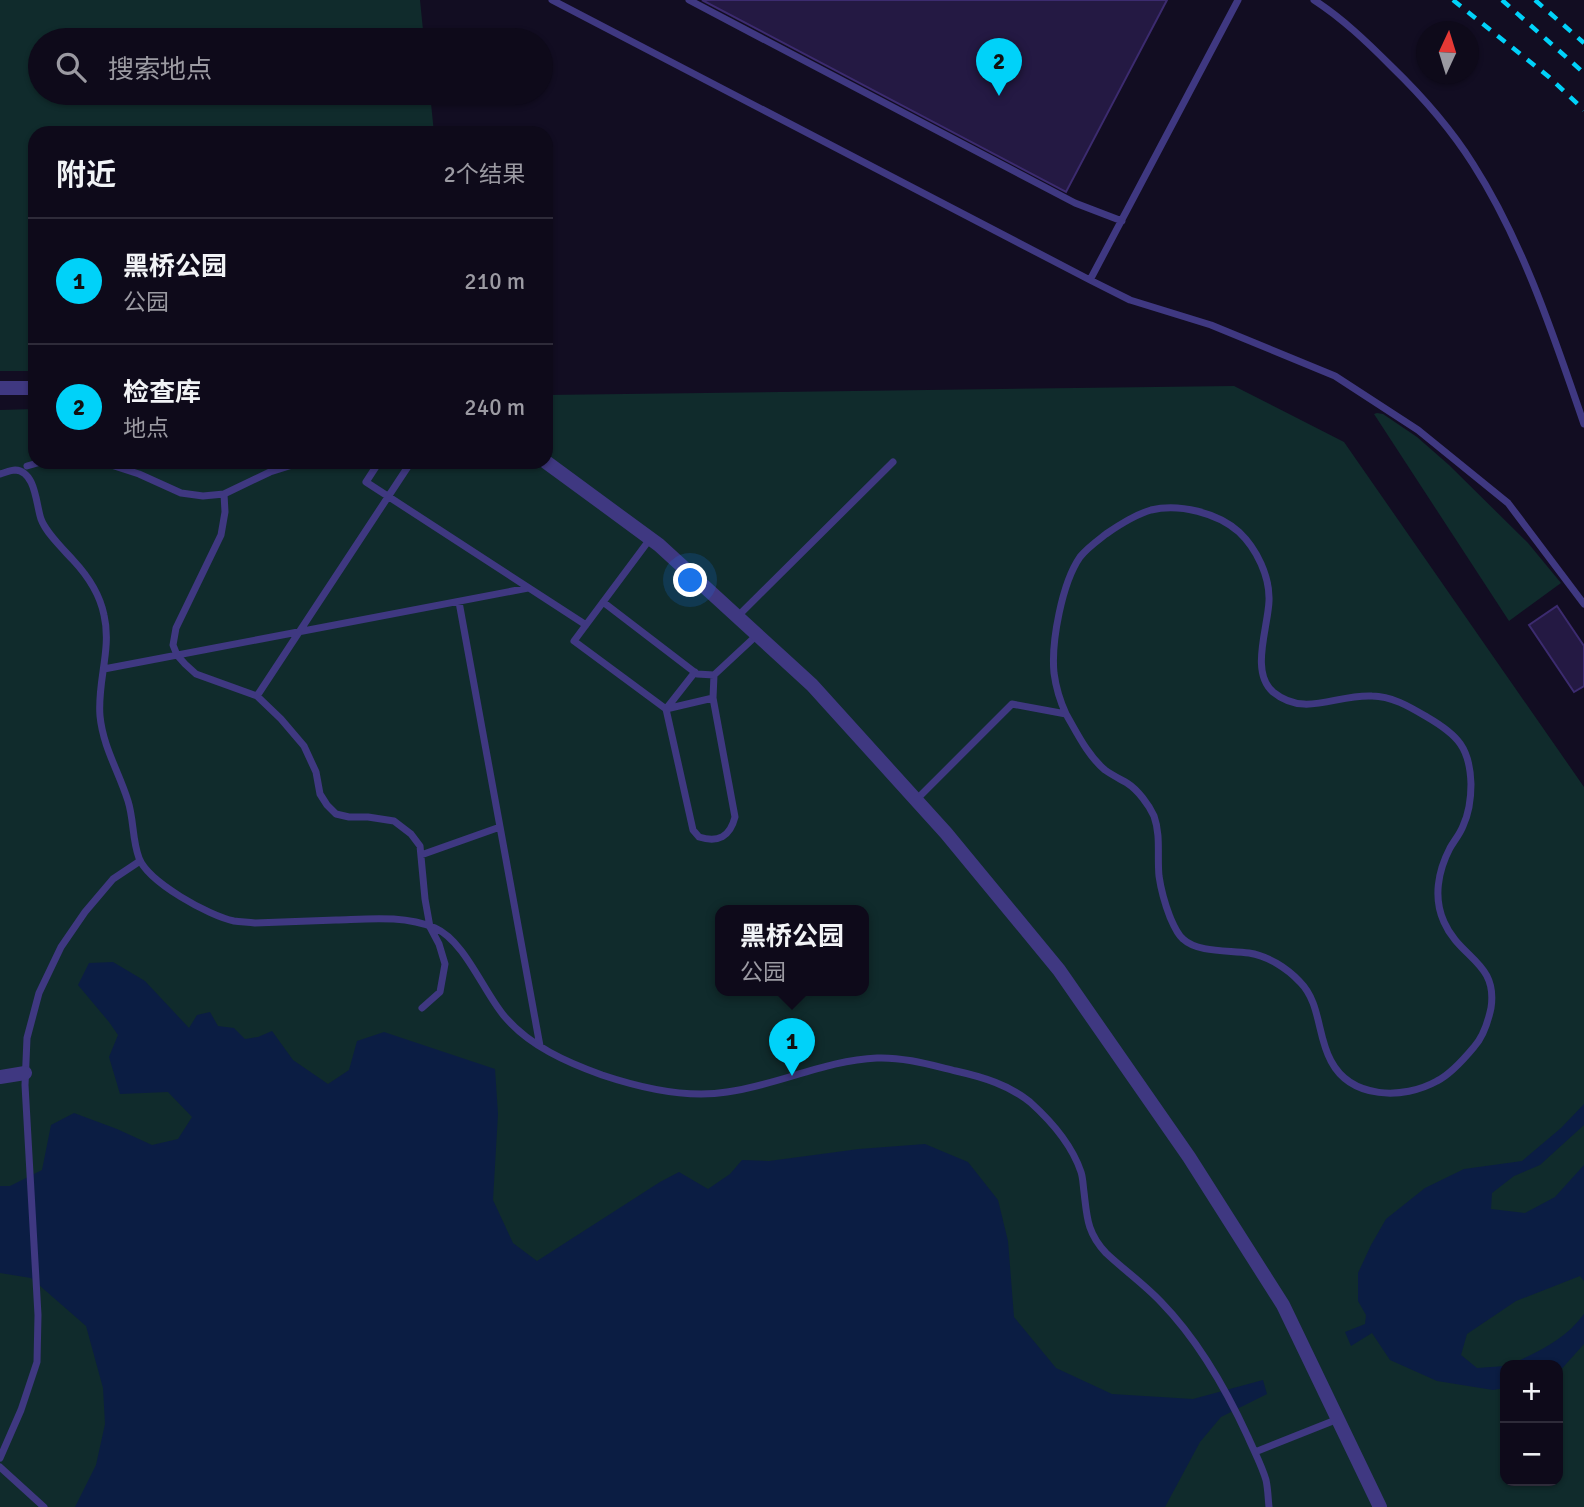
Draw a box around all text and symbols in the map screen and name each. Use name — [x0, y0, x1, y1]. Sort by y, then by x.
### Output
north arrow — [1416, 21, 1479, 84]
search box — [28, 28, 553, 105]
pin: 2 — [976, 38, 1022, 96]
icon: search — [52, 48, 90, 86]
text: 搜索地点 — [108, 54, 212, 86]
text: 附近 — [56, 157, 116, 194]
text: 2个结果 — [444, 160, 525, 189]
text: 黑桥公园 — [123, 251, 227, 283]
text: 1 — [73, 267, 85, 296]
text: 210 m — [464, 267, 525, 296]
text: 公园 — [123, 288, 169, 317]
text: 检查库 — [123, 377, 201, 409]
text: 2 — [73, 393, 85, 422]
text: 240 m — [464, 393, 525, 422]
text: 地点 — [123, 414, 169, 443]
your location — [673, 563, 707, 597]
popup — [715, 905, 869, 996]
text: 黑桥公园 — [740, 921, 844, 953]
text: 公园 — [740, 958, 786, 987]
pin: 1 — [769, 1018, 815, 1076]
map controls — [1500, 1360, 1563, 1486]
button: + — [1500, 1360, 1563, 1423]
button: − — [1500, 1423, 1563, 1486]

